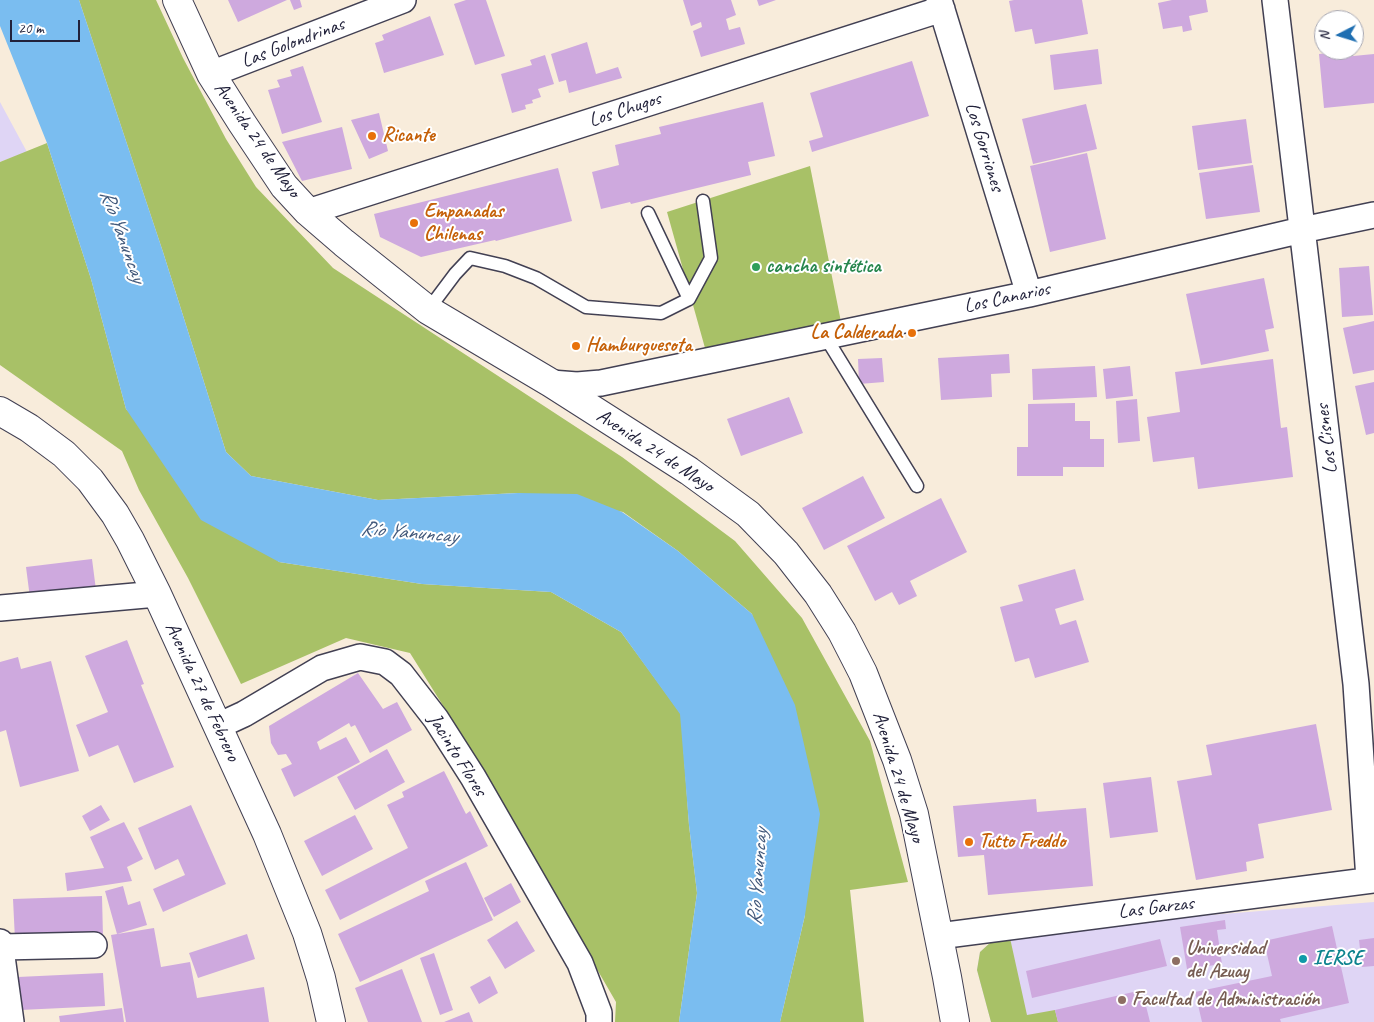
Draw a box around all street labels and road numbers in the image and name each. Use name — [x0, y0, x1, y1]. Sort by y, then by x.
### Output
street label: Las Golondrinas — [238, 12, 348, 74]
street label: Avenida 24 de Mayo — [208, 78, 306, 202]
street label: Los Chugos — [586, 87, 664, 133]
street label: Los Gorriones — [959, 100, 1009, 194]
street label: Los Canarios — [962, 277, 1052, 319]
street label: Los Cisnes — [1311, 403, 1343, 475]
street label: Avenida 24 de Mayo — [592, 404, 718, 498]
street label: Avenida 27 de Febrero — [159, 619, 245, 765]
street label: Jacinto Flores — [422, 709, 492, 801]
street label: Avenida 24 de Mayo — [867, 709, 929, 845]
street label: Las Garzas — [1117, 891, 1195, 925]

